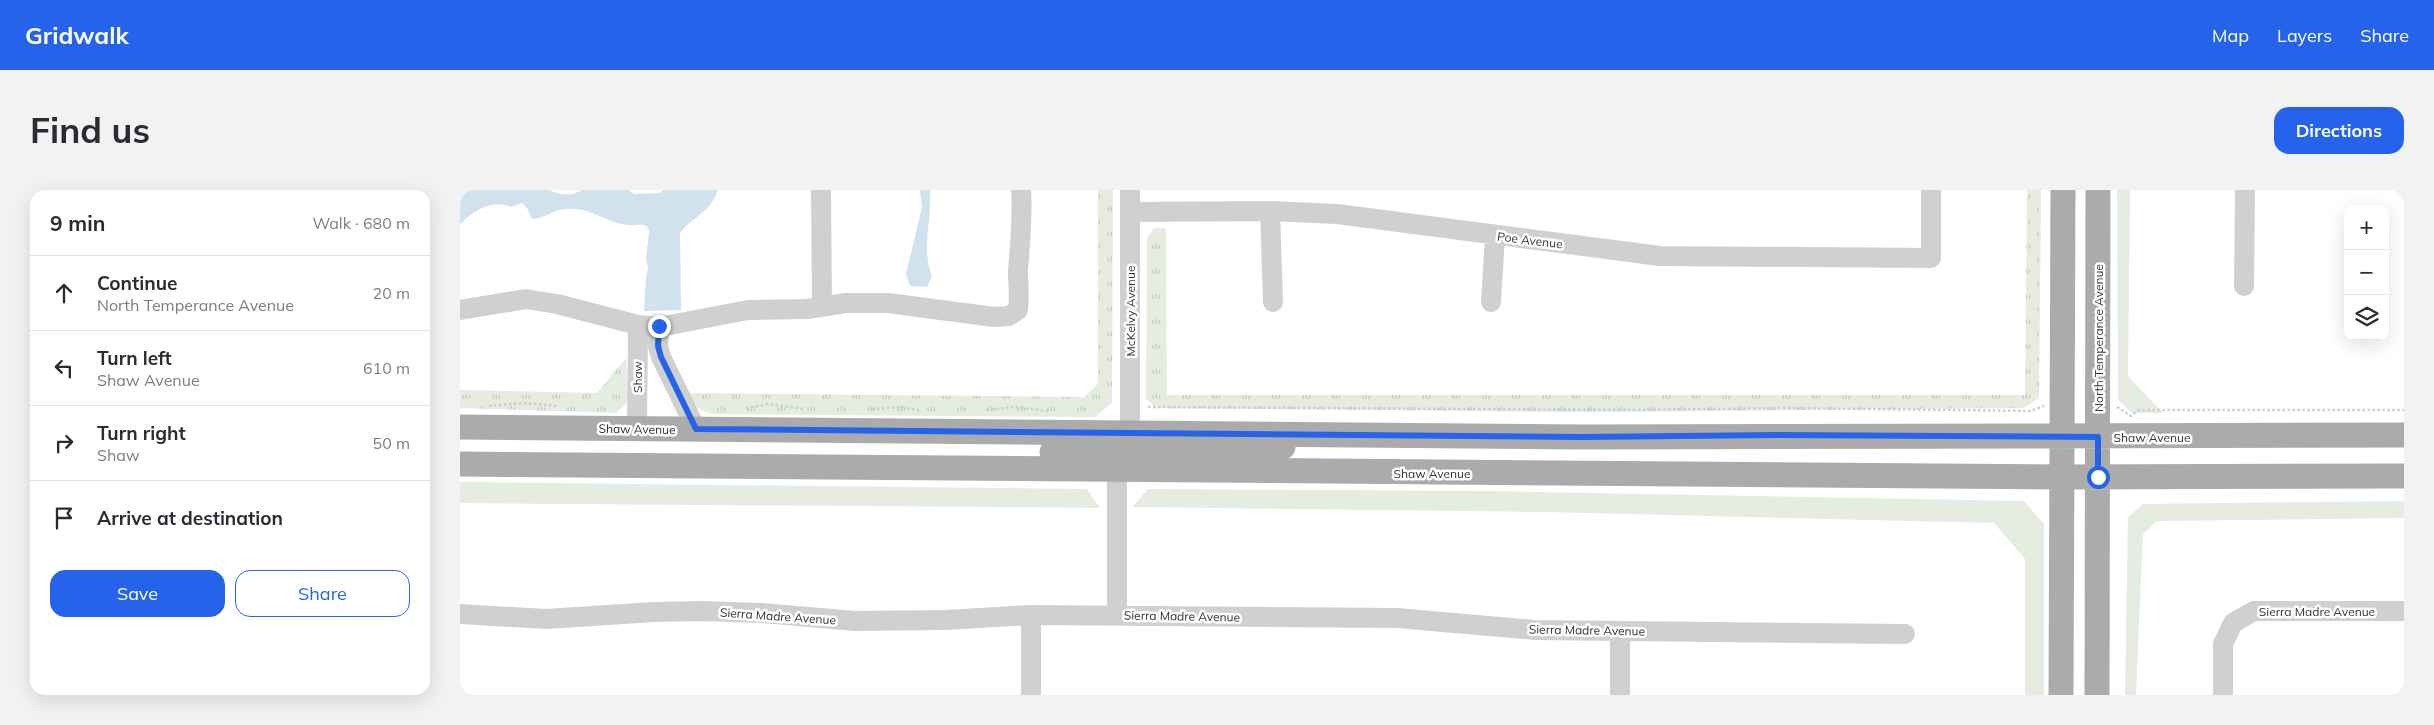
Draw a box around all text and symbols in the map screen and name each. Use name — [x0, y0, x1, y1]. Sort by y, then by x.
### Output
text: Gridwalk — [25, 20, 129, 50]
text: Map — [2212, 24, 2249, 47]
text: Layers — [2277, 24, 2332, 47]
text: Share — [2360, 24, 2409, 47]
button: Directions — [2274, 107, 2404, 154]
text: Find us — [30, 108, 150, 152]
map controls — [2344, 205, 2389, 340]
button: + — [2344, 205, 2389, 250]
text: 9 min — [50, 210, 105, 236]
text: Walk · 680 m — [312, 213, 410, 233]
street label: Poe Avenue — [1496, 229, 1564, 251]
button: − — [2344, 250, 2389, 295]
street label: North Temperance Avenue — [2091, 264, 2106, 412]
street label: McKelvy Avenue — [1123, 266, 1138, 356]
text: Continue — [97, 271, 177, 295]
icon: ahead — [50, 279, 78, 307]
text: 20 m — [373, 283, 410, 303]
text: North Temperance Avenue — [97, 295, 294, 315]
button: layers — [2344, 295, 2389, 340]
route end — [648, 315, 671, 338]
text: Turn left — [97, 346, 172, 370]
icon: left — [50, 354, 78, 382]
text: 610 m — [363, 358, 410, 378]
street label: Shaw — [630, 360, 645, 393]
text: Shaw Avenue — [97, 370, 200, 390]
text: Turn right — [97, 421, 186, 445]
street label: Shaw Avenue — [598, 421, 676, 437]
icon: right — [50, 429, 78, 457]
street label: Shaw Avenue — [2113, 430, 2191, 445]
text: 50 m — [373, 433, 410, 453]
text: Shaw — [97, 445, 140, 465]
street label: Shaw Avenue — [1393, 466, 1471, 481]
route start — [2087, 466, 2110, 489]
icon: arrive — [50, 504, 78, 532]
text: Arrive at destination — [97, 506, 283, 530]
button: Save — [50, 570, 225, 617]
button: Share — [235, 570, 410, 617]
street label: Sierra Madre Avenue — [719, 604, 837, 628]
street label: Sierra Madre Avenue — [2259, 604, 2375, 619]
street label: Sierra Madre Avenue — [1124, 607, 1240, 625]
street label: Sierra Madre Avenue — [1529, 621, 1645, 639]

